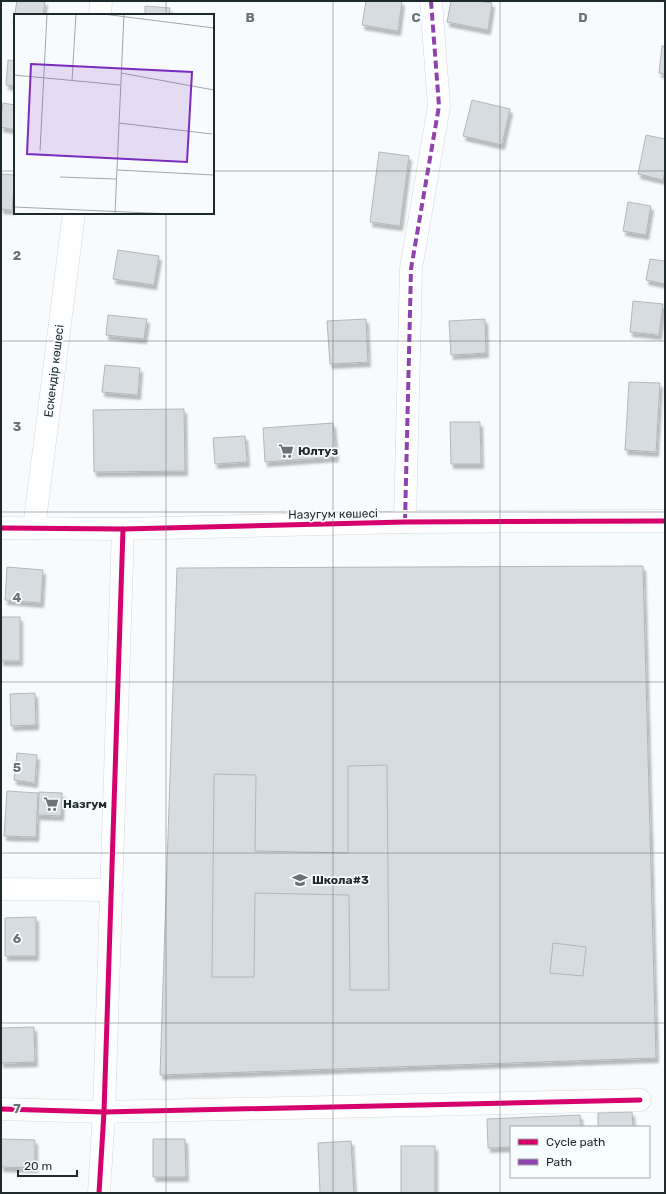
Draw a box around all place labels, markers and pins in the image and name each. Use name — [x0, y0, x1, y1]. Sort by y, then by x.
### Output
supermarket icon: Юлтуз — [277, 442, 295, 460]
place label: Юлтуз — [298, 444, 338, 458]
supermarket icon: Назгум — [42, 795, 60, 813]
place label: Назгум — [63, 797, 107, 811]
school or university icon: Школа#3 — [291, 871, 309, 889]
place label: Школа#3 — [312, 873, 369, 887]

